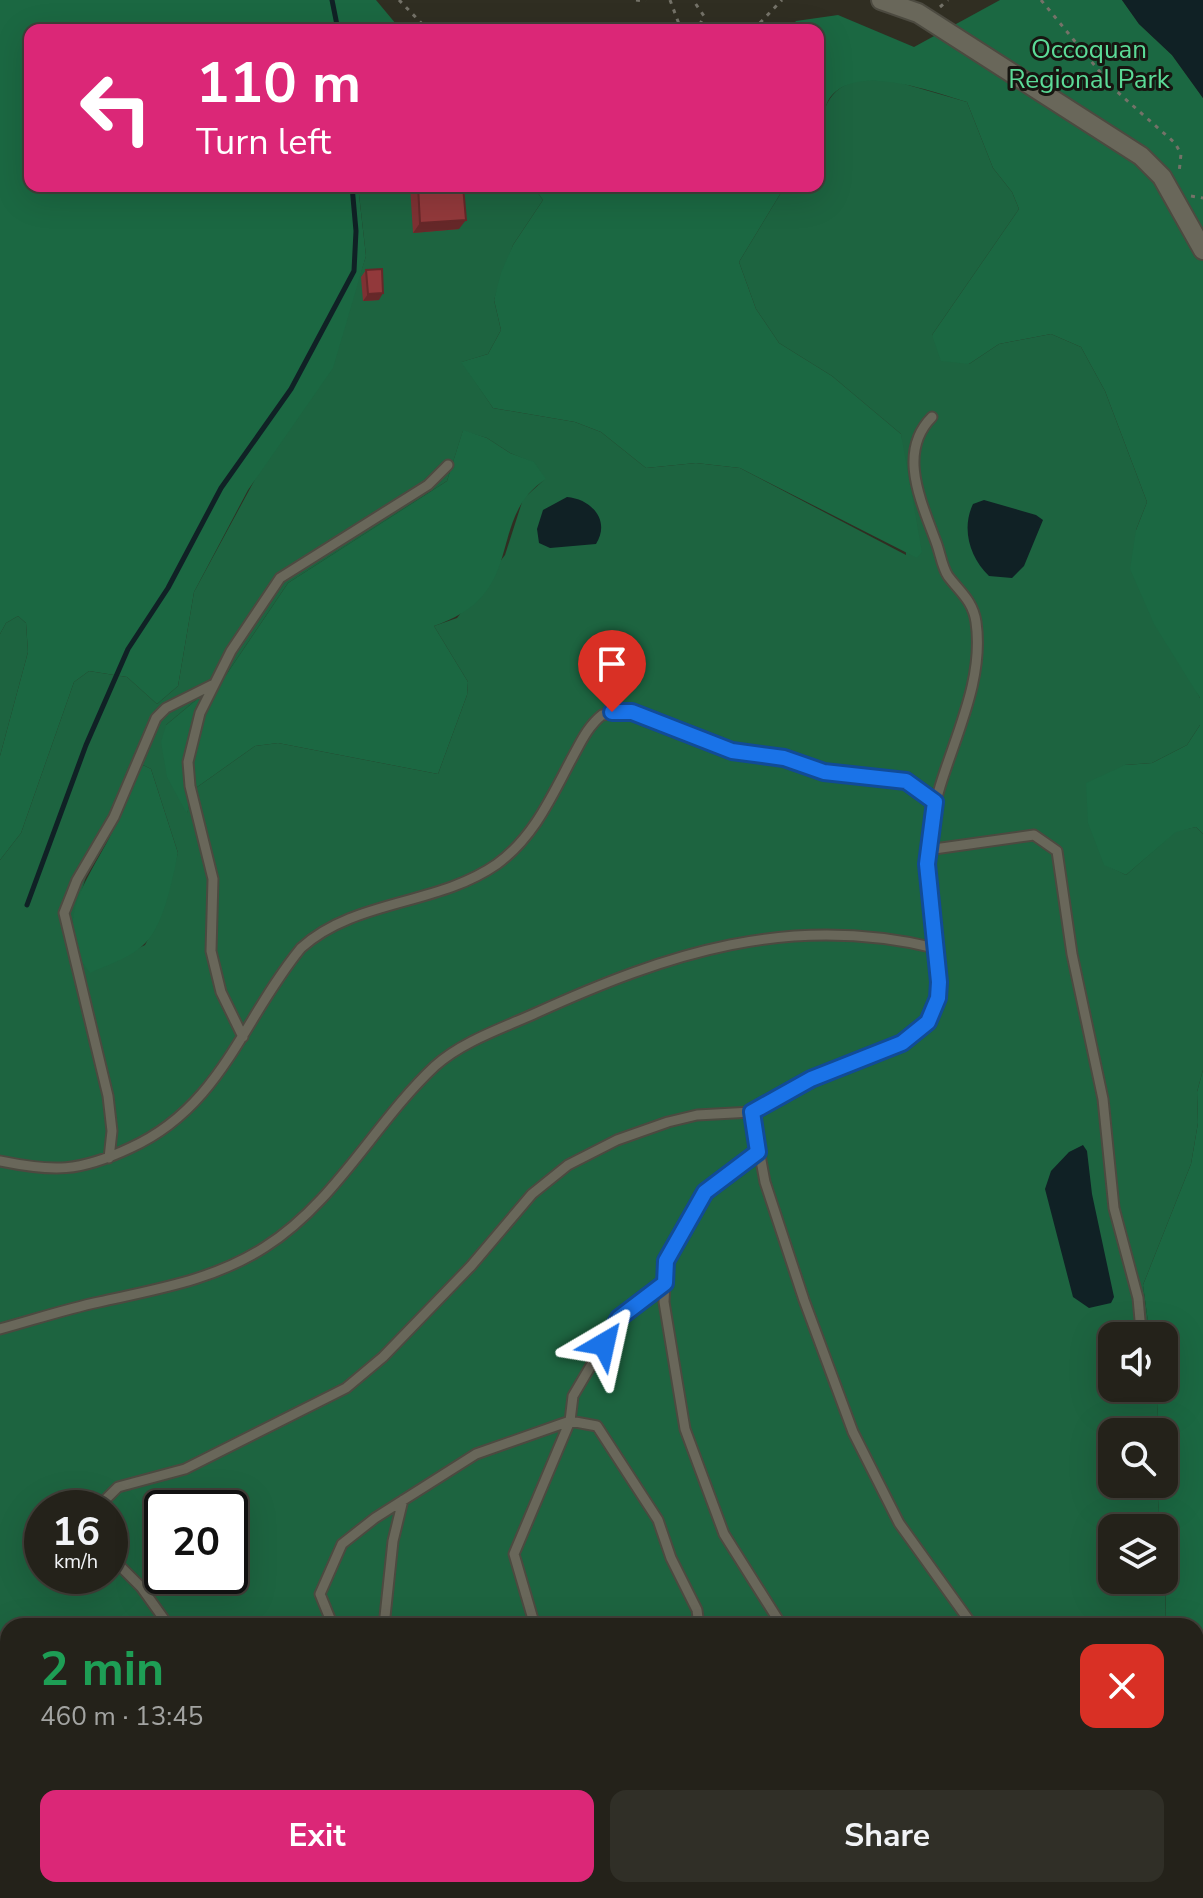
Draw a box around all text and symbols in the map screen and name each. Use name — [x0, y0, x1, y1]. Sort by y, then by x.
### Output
park label: Occoquan Regional Park — [1008, 32, 1171, 97]
text: 110 m — [196, 45, 361, 122]
icon: left — [64, 56, 168, 160]
text: Turn left — [196, 118, 331, 167]
pin — [578, 630, 646, 712]
icon: arrive — [590, 642, 634, 686]
position arrow — [562, 1302, 646, 1386]
map controls — [1098, 1322, 1178, 1594]
button: sound — [1098, 1322, 1178, 1402]
button: search — [1098, 1418, 1178, 1498]
speed limit sign: 20 — [144, 1490, 248, 1594]
text: 16 — [52, 1505, 100, 1559]
button: layers — [1098, 1514, 1178, 1594]
text: km/h — [54, 1548, 98, 1575]
text: 2 min — [40, 1636, 164, 1702]
button: close — [1080, 1644, 1164, 1728]
text: 460 m · 13:45 — [40, 1699, 203, 1734]
button: Exit — [40, 1790, 594, 1882]
button: Share — [610, 1790, 1164, 1882]

